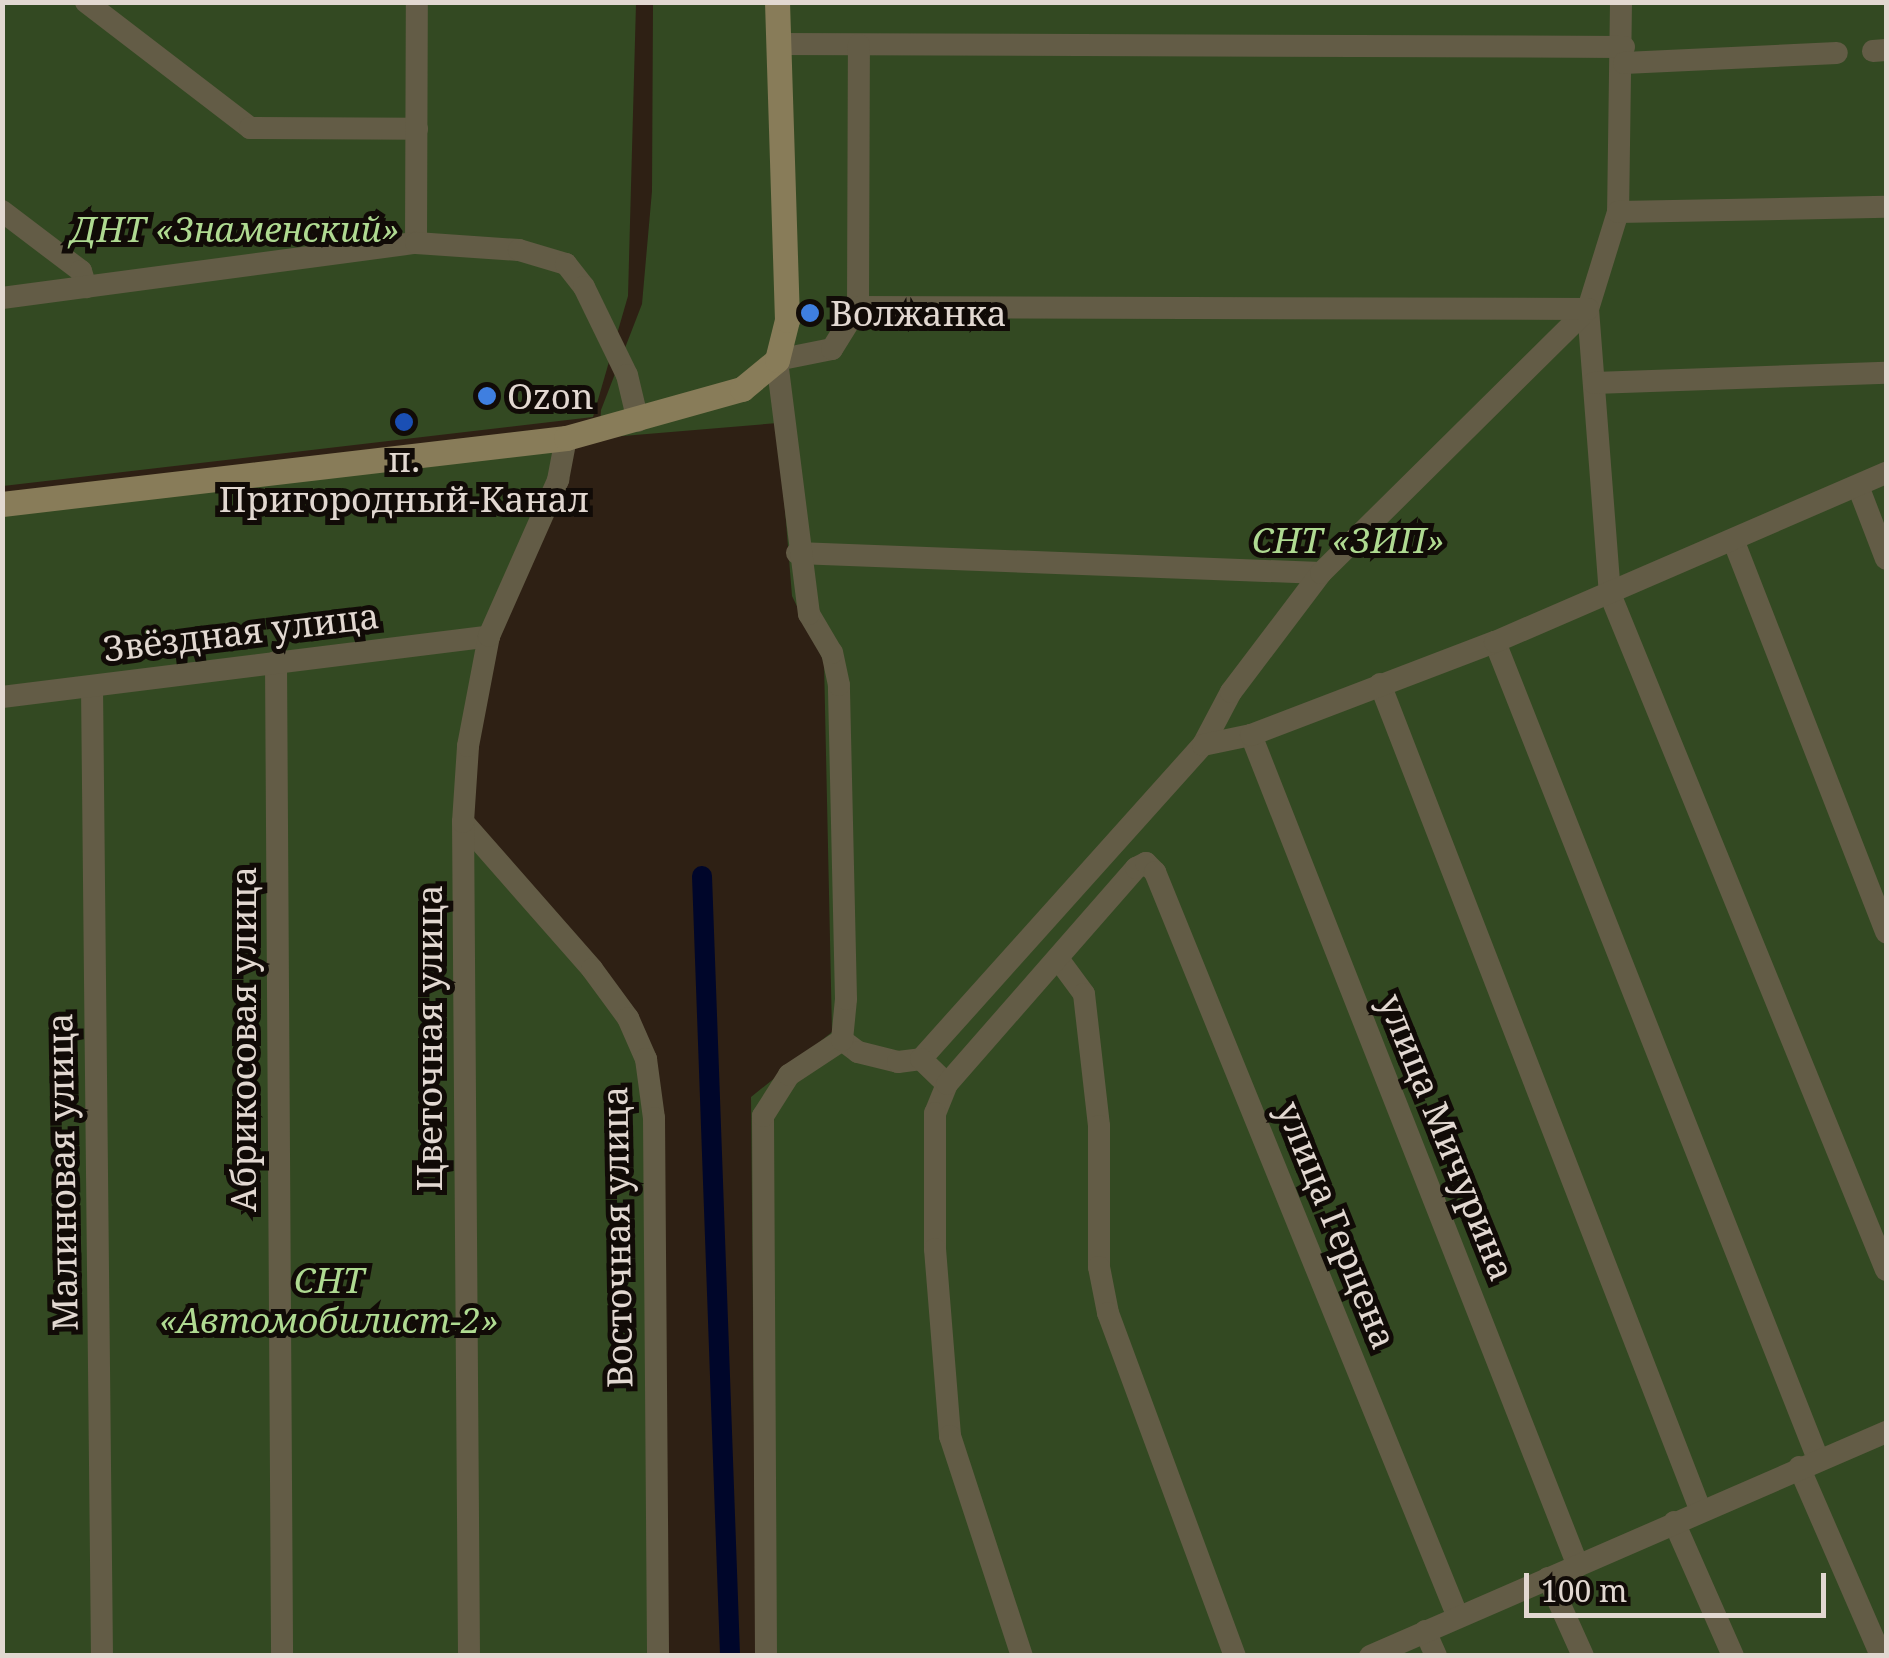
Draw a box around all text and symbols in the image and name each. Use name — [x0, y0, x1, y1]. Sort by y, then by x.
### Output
park label: ДНТ «Знаменский» — [70, 208, 400, 250]
place label: Волжанка — [830, 292, 1007, 334]
marker: Волжанка — [799, 302, 821, 324]
place label: Ozon — [507, 375, 594, 417]
marker: Ozon — [476, 385, 498, 407]
marker: п. Пригородный-Канал — [393, 411, 415, 433]
place label: п. Пригородный-Канал — [219, 438, 589, 520]
park label: СНТ «ЗИП» — [1252, 519, 1444, 561]
street label: Звёздная улица — [101, 594, 381, 670]
street label: Абрикосовая улица — [222, 866, 264, 1212]
street label: Цветочная улица — [408, 884, 450, 1192]
street label: улица Мичурина — [1370, 987, 1524, 1287]
street label: Малиновая улица — [38, 1012, 86, 1332]
street label: Восточная улица — [593, 1086, 641, 1388]
street label: улица Герцена — [1268, 1095, 1406, 1355]
park label: СНТ «Автомобилист-2» — [159, 1259, 499, 1341]
scale bar — [1529, 1553, 1832, 1615]
text: 100 m — [1541, 1570, 1627, 1611]

